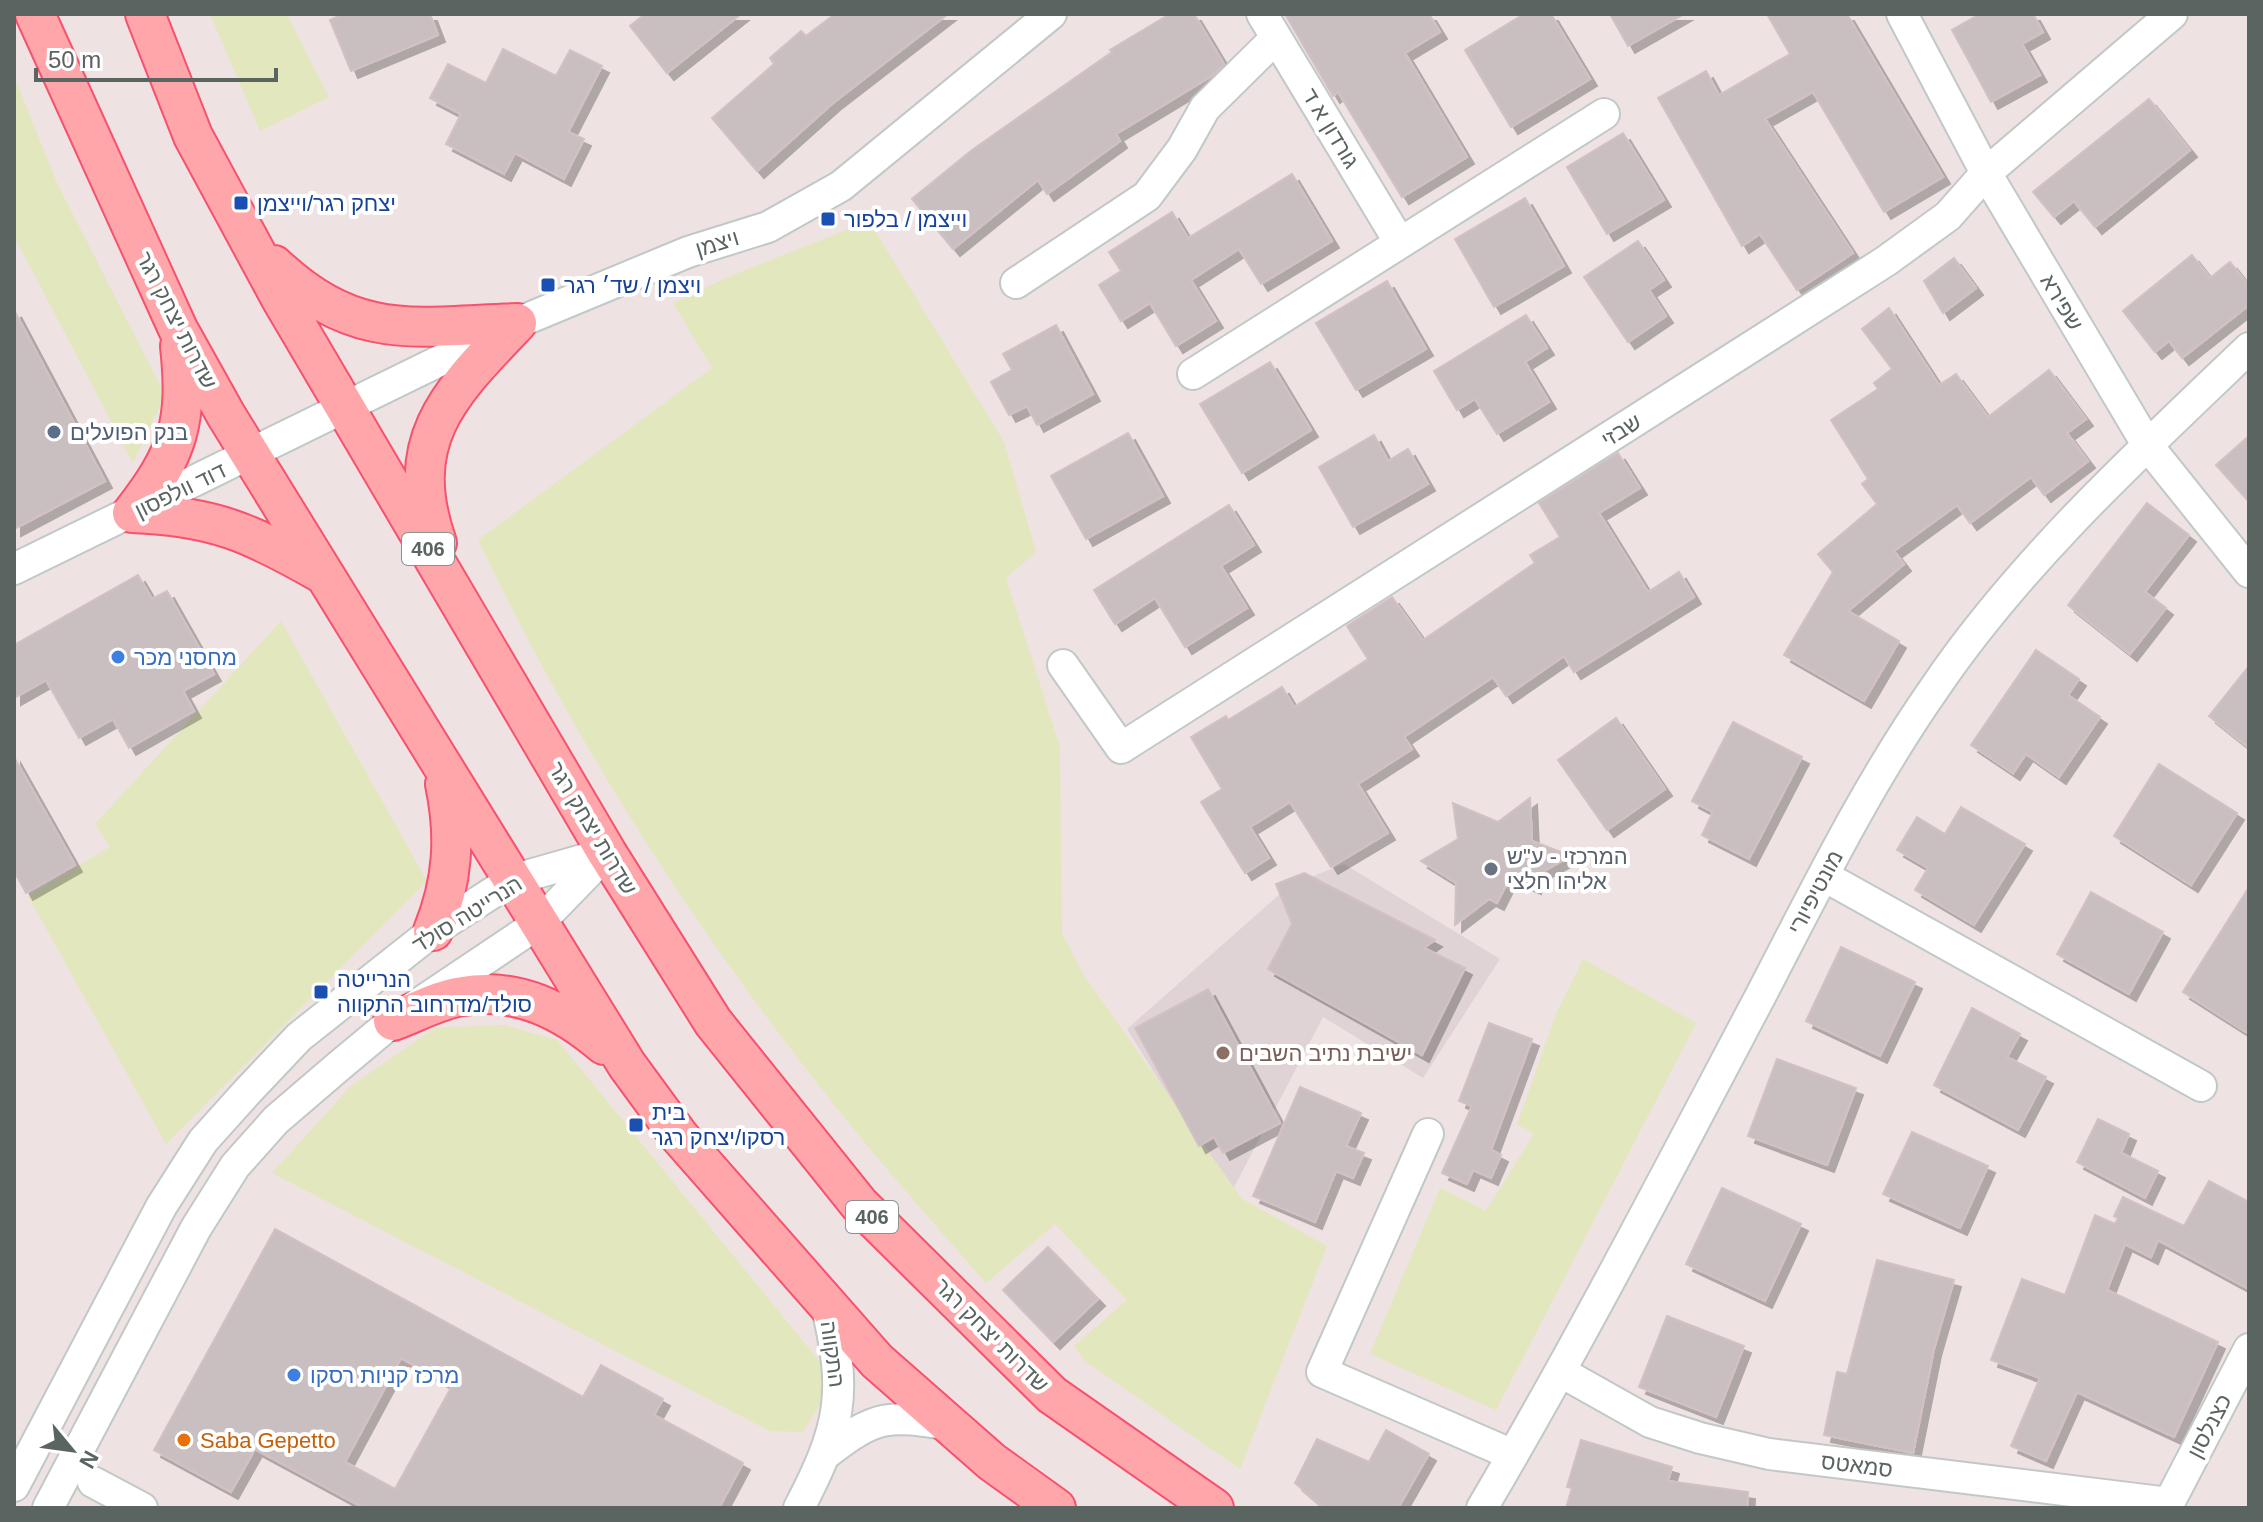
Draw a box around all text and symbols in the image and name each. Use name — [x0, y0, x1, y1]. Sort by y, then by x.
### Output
scale bar — [36, 32, 276, 82]
text: 50 m — [48, 46, 101, 73]
street label: גורדון א ד — [1297, 84, 1364, 173]
place label: יצחק רגר/וייצמן — [257, 191, 396, 216]
marker: יצחק רגר/וייצמן — [232, 194, 250, 212]
place label: וייצמן / בלפור — [844, 207, 967, 232]
marker: וייצמן / בלפור — [819, 210, 837, 228]
street label: ויצמן — [692, 225, 742, 262]
street label: שדרות יצחק רגר — [131, 248, 222, 393]
street label: שפירא — [2035, 270, 2088, 335]
place label: ויצמן / שד׳ רגר — [564, 273, 701, 298]
marker: ויצמן / שד׳ רגר — [539, 276, 557, 294]
street label: שבזי — [1597, 409, 1646, 452]
place label: בנק הפועלים — [70, 420, 188, 445]
marker: בנק הפועלים — [45, 423, 63, 441]
street label: דוד וולפסון — [131, 458, 230, 523]
road number: 406 — [402, 533, 454, 565]
place label: מחסני מכר — [134, 645, 237, 670]
marker: מחסני מכר — [109, 648, 127, 666]
street label: שדרות יצחק רגר — [543, 758, 642, 899]
place label: המרכזי - ע"ש אליהו חלצי — [1507, 844, 1628, 894]
street label: מונטיפיורי — [1783, 846, 1848, 938]
marker: המרכזי - ע"ש אליהו חלצי — [1482, 860, 1500, 878]
street label: הנרייטה סולד — [408, 871, 527, 958]
place label: הנרייטה סולד/מדרחוב התקווה — [337, 967, 532, 1017]
marker: הנרייטה סולד/מדרחוב התקווה — [312, 983, 330, 1001]
place label: ישיבת נתיב השבים — [1239, 1041, 1412, 1066]
marker: ישיבת נתיב השבים — [1214, 1044, 1232, 1062]
place label: בית רסקו/יצחק רגר — [652, 1100, 785, 1150]
marker: בית רסקו/יצחק רגר — [627, 1116, 645, 1134]
road number: 406 — [846, 1201, 898, 1233]
street label: שדרות יצחק רגר — [930, 1273, 1054, 1397]
street label: התקווה — [815, 1319, 850, 1389]
place label: מרכז קניות רסקו — [310, 1363, 459, 1388]
marker: מרכז קניות רסקו — [285, 1366, 303, 1384]
street label: כצנלסון — [2182, 1390, 2237, 1462]
north arrow — [32, 1410, 112, 1490]
place label: Saba Gepetto — [200, 1428, 336, 1453]
marker: Saba Gepetto — [175, 1431, 193, 1449]
text: N — [74, 1446, 104, 1472]
street label: סמאטס — [1820, 1449, 1894, 1482]

